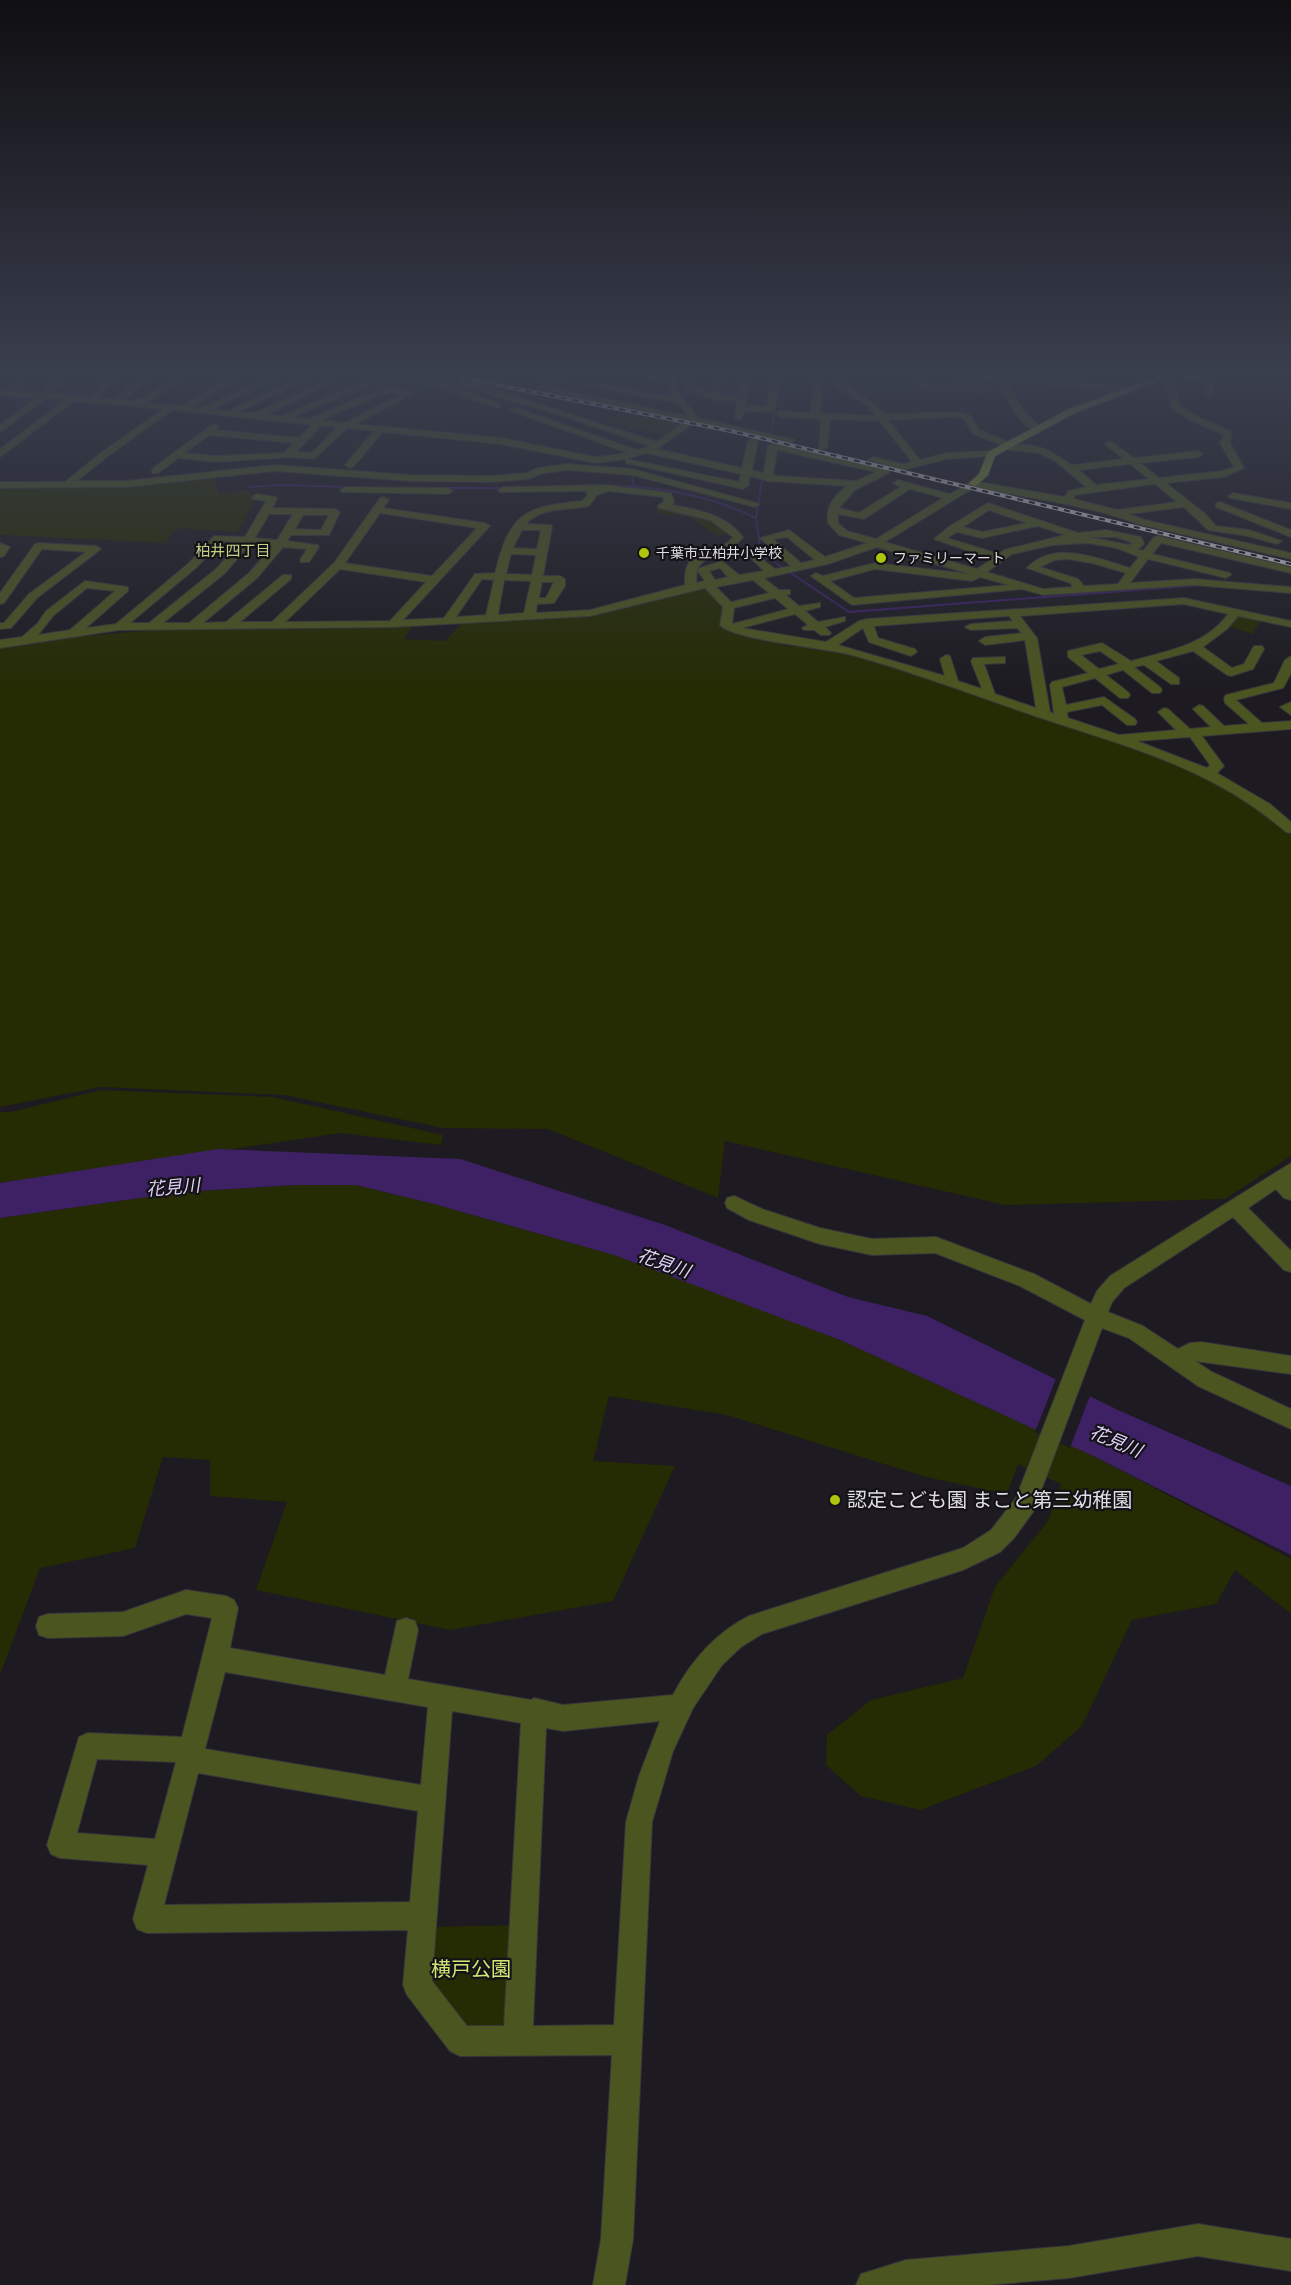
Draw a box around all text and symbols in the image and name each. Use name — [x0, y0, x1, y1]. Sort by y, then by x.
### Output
district label: 柏井四丁目 — [195, 541, 271, 560]
place label: 千葉市立柏井小学校 — [656, 544, 782, 562]
marker: 千葉市立柏井小学校 — [637, 546, 651, 560]
place label: ファミリーマート — [893, 549, 1005, 567]
marker: ファミリーマート — [874, 551, 888, 565]
water label: 花見川 — [145, 1173, 203, 1201]
water label: 花見川 — [635, 1243, 695, 1283]
water label: 花見川 — [1087, 1420, 1147, 1463]
place label: 認定こども園 まこと第三幼稚園 — [847, 1487, 1132, 1513]
marker: 認定こども園 まこと第三幼稚園 — [828, 1493, 842, 1507]
park label: 横戸公園 — [431, 1956, 511, 1982]

